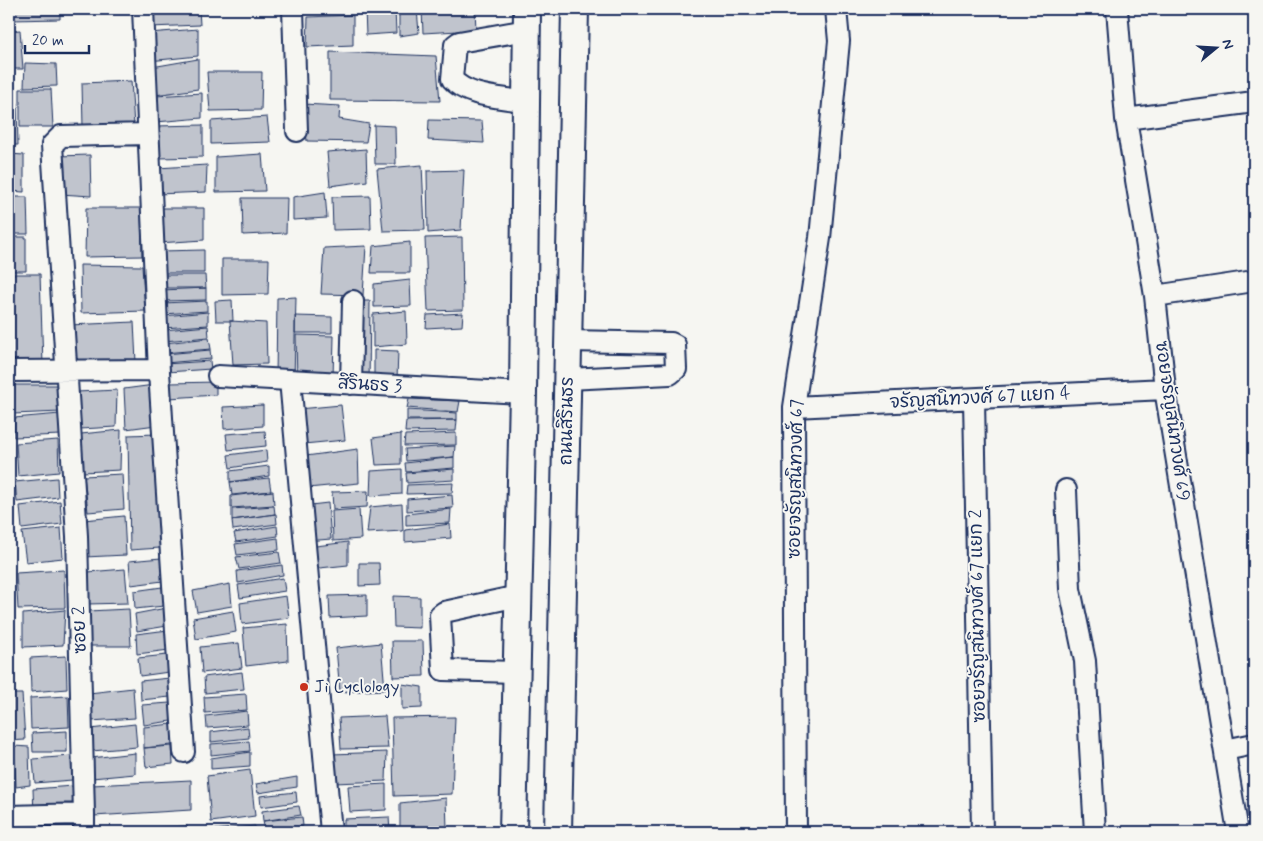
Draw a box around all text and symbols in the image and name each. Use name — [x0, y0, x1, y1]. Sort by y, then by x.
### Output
scale bar — [25, 22, 89, 54]
north arrow — [1190, 22, 1240, 72]
text: 20 m — [32, 31, 64, 51]
text: N — [1217, 37, 1237, 52]
street label: ซอยจรัญสนิทวงศ์ 69 — [1149, 339, 1197, 503]
street label: สิรินธร 3 — [337, 371, 403, 399]
street label: ถนนสิรินธร — [554, 376, 580, 466]
street label: จรัญสนิทวงศ์ 67 แยก 4 — [889, 379, 1071, 415]
street label: ซอยจรัญสนิทวงศ์ 67 — [781, 399, 809, 559]
street label: ซอยจรัญสนิทวงศ์ 67 แยก 2 — [962, 509, 992, 723]
street label: ซอย 2 — [67, 606, 93, 654]
place label: Ji Cyclology — [314, 675, 400, 699]
marker: Ji Cyclology — [298, 681, 310, 693]

